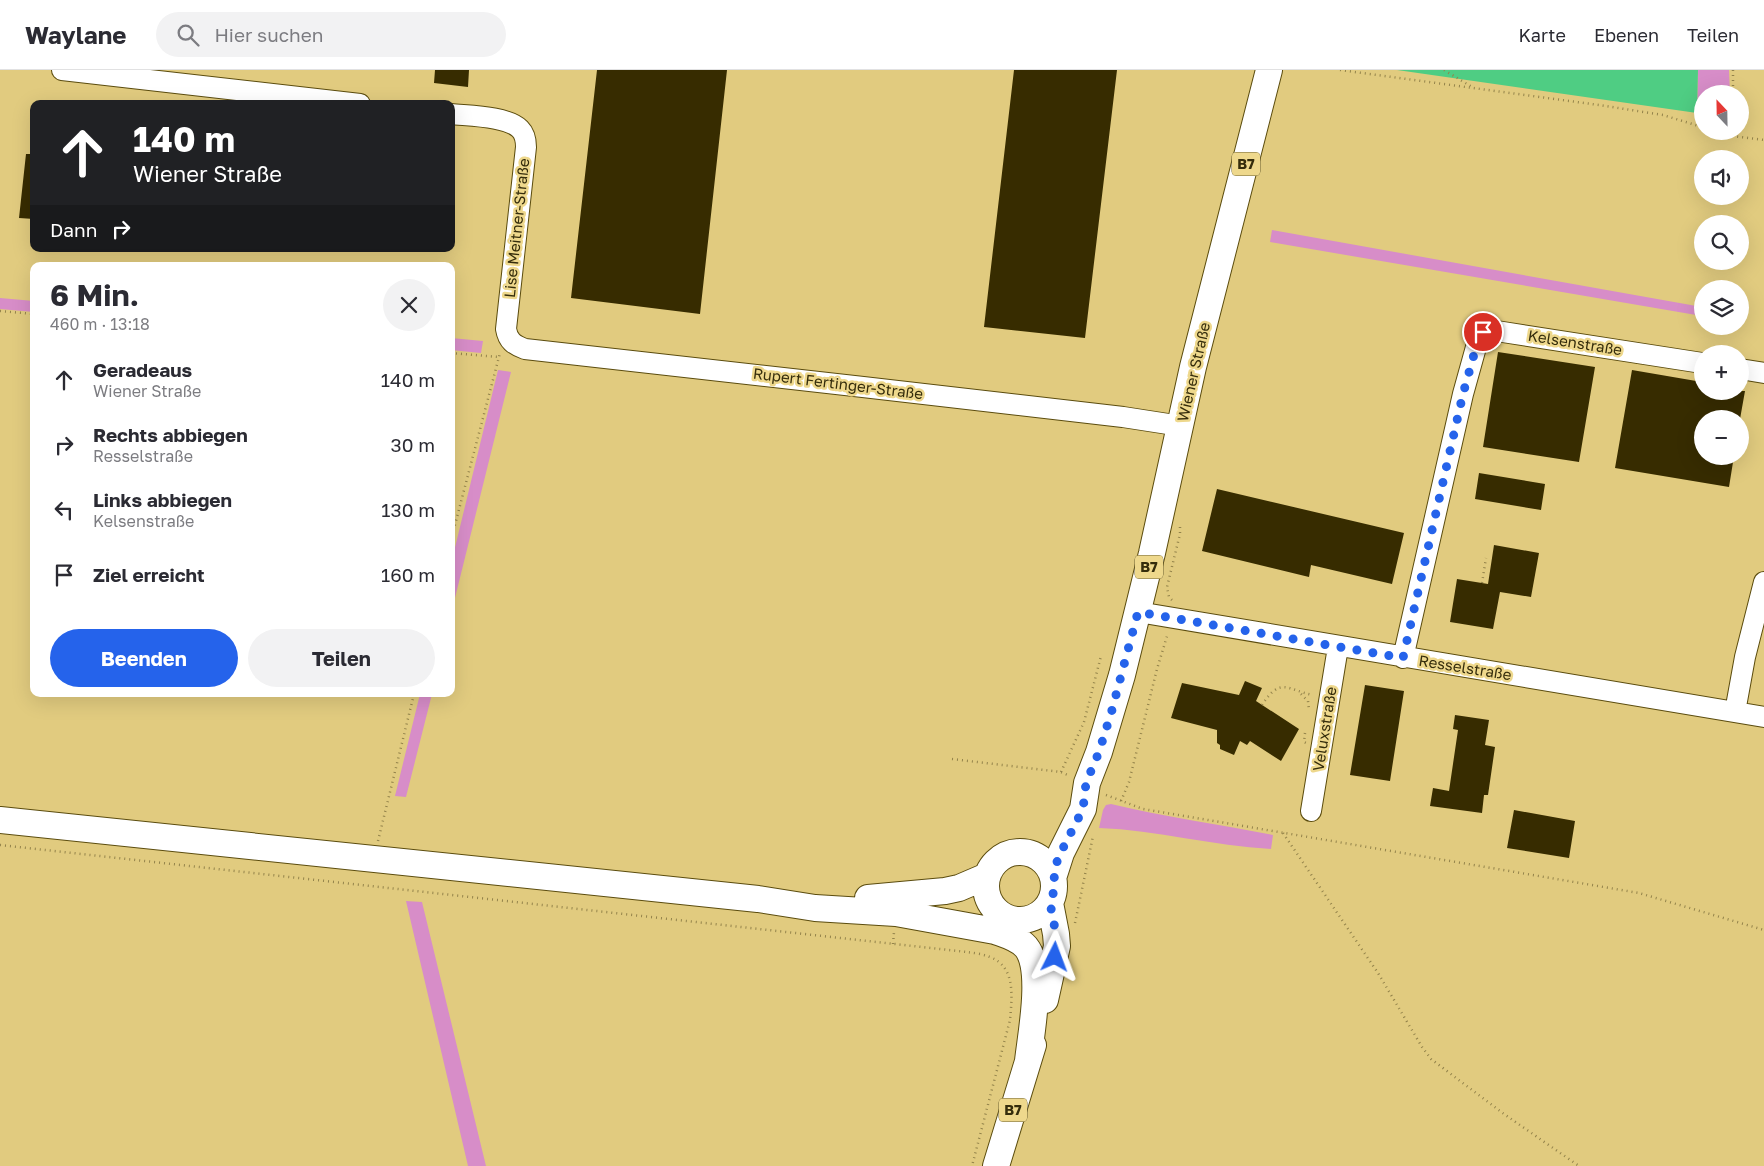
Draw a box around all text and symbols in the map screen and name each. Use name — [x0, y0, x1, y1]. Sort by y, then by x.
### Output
search box — [156, 12, 506, 57]
text: Waylane — [25, 20, 126, 49]
icon: search — [174, 21, 202, 49]
text: Hier suchen — [214, 23, 323, 46]
text: Karte — [1519, 24, 1566, 46]
text: Ebenen — [1594, 24, 1659, 46]
text: Teilen — [1687, 24, 1739, 46]
north arrow — [1694, 85, 1749, 140]
map controls — [1694, 85, 1749, 465]
text: 140 m — [133, 118, 235, 160]
icon: ahead — [50, 120, 115, 185]
button: sound — [1694, 150, 1749, 205]
road number: B7 — [1232, 152, 1260, 176]
street label: Lise Meitner-Straße — [500, 157, 532, 298]
text: Wiener Straße — [133, 160, 282, 187]
icon: right — [107, 215, 135, 243]
button: search — [1694, 215, 1749, 270]
text: Dann — [50, 218, 97, 241]
text: 6 Min. — [50, 277, 139, 313]
button: close — [383, 279, 435, 331]
button: layers — [1694, 280, 1749, 335]
pin — [1462, 311, 1504, 353]
text: 460 m · 13:18 — [50, 314, 150, 334]
icon: arrive — [1469, 318, 1497, 346]
street label: Wiener Straße — [1173, 320, 1213, 423]
street label: Kelsenstraße — [1527, 326, 1624, 358]
button: + — [1694, 345, 1749, 400]
text: Geradeaus — [93, 358, 192, 381]
street label: Rupert Fertinger-Straße — [752, 364, 924, 402]
icon: ahead — [50, 366, 78, 394]
text: 140 m — [381, 368, 435, 391]
text: Wiener Straße — [93, 381, 201, 401]
button: − — [1694, 410, 1749, 465]
text: Rechts abbiegen — [93, 423, 248, 446]
icon: right — [50, 431, 78, 459]
text: 30 m — [391, 433, 435, 456]
text: Resselstraße — [93, 446, 193, 466]
text: Links abbiegen — [93, 488, 232, 511]
icon: left — [50, 496, 78, 524]
text: 130 m — [381, 498, 435, 521]
text: Kelsenstraße — [93, 511, 194, 531]
road number: B7 — [1135, 556, 1163, 578]
icon: arrive — [50, 561, 78, 589]
text: Ziel erreicht — [93, 563, 205, 586]
text: 160 m — [381, 563, 435, 586]
button: Beenden — [50, 629, 238, 687]
button: Teilen — [248, 629, 435, 687]
street label: Resselstraße — [1417, 651, 1513, 683]
street label: Veluxstraße — [1308, 685, 1340, 772]
position arrow — [1028, 930, 1080, 982]
road number: B7 — [999, 1098, 1027, 1122]

